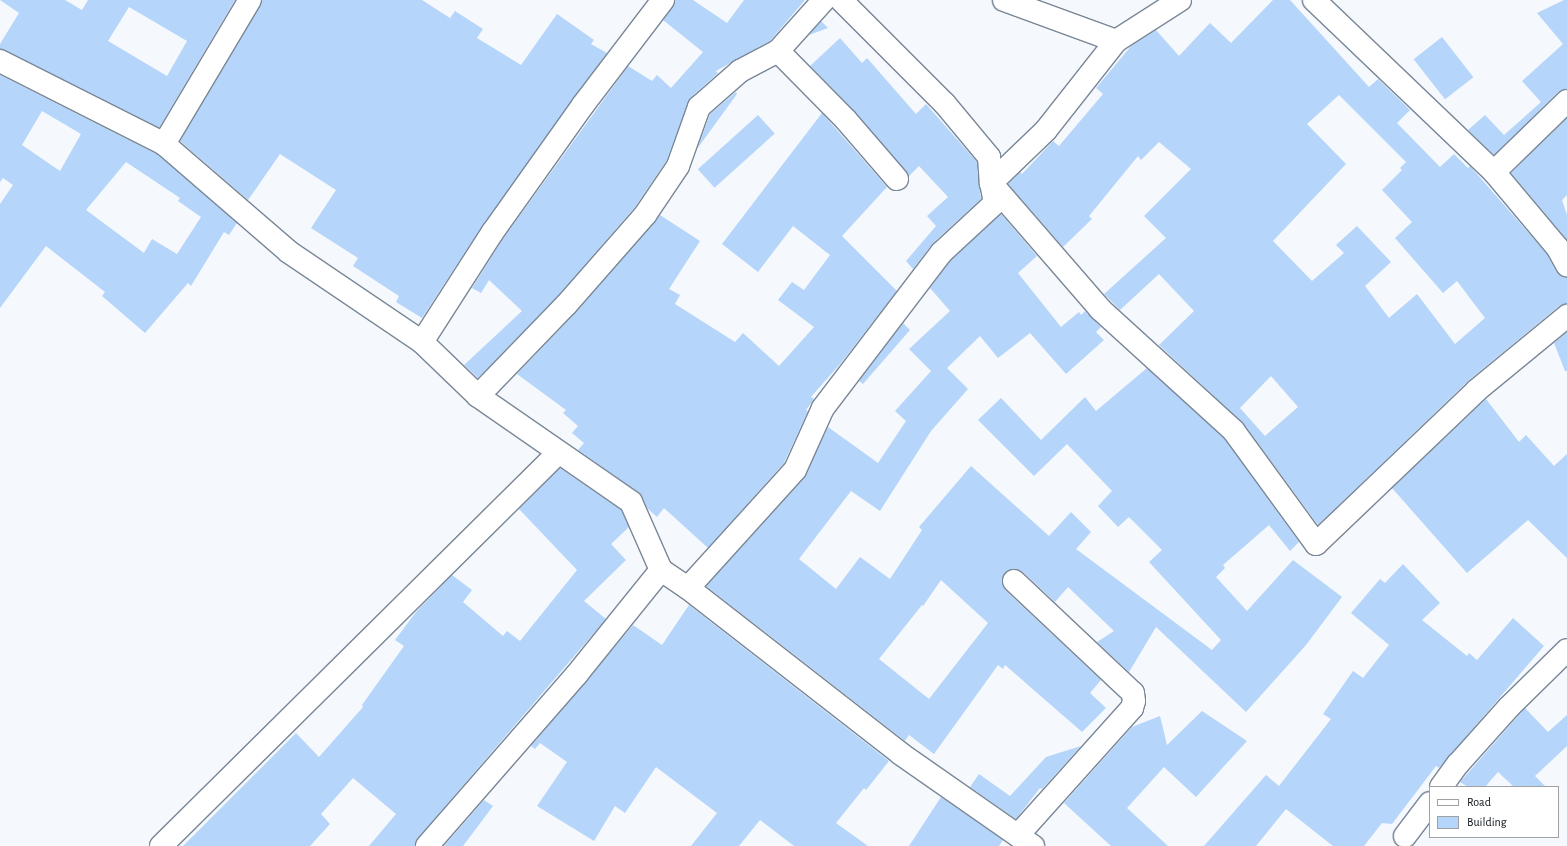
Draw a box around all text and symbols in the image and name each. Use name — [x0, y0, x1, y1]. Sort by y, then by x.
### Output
legend — [1429, 786, 1559, 838]
text: Road — [1467, 796, 1491, 808]
text: Building — [1467, 816, 1507, 828]

